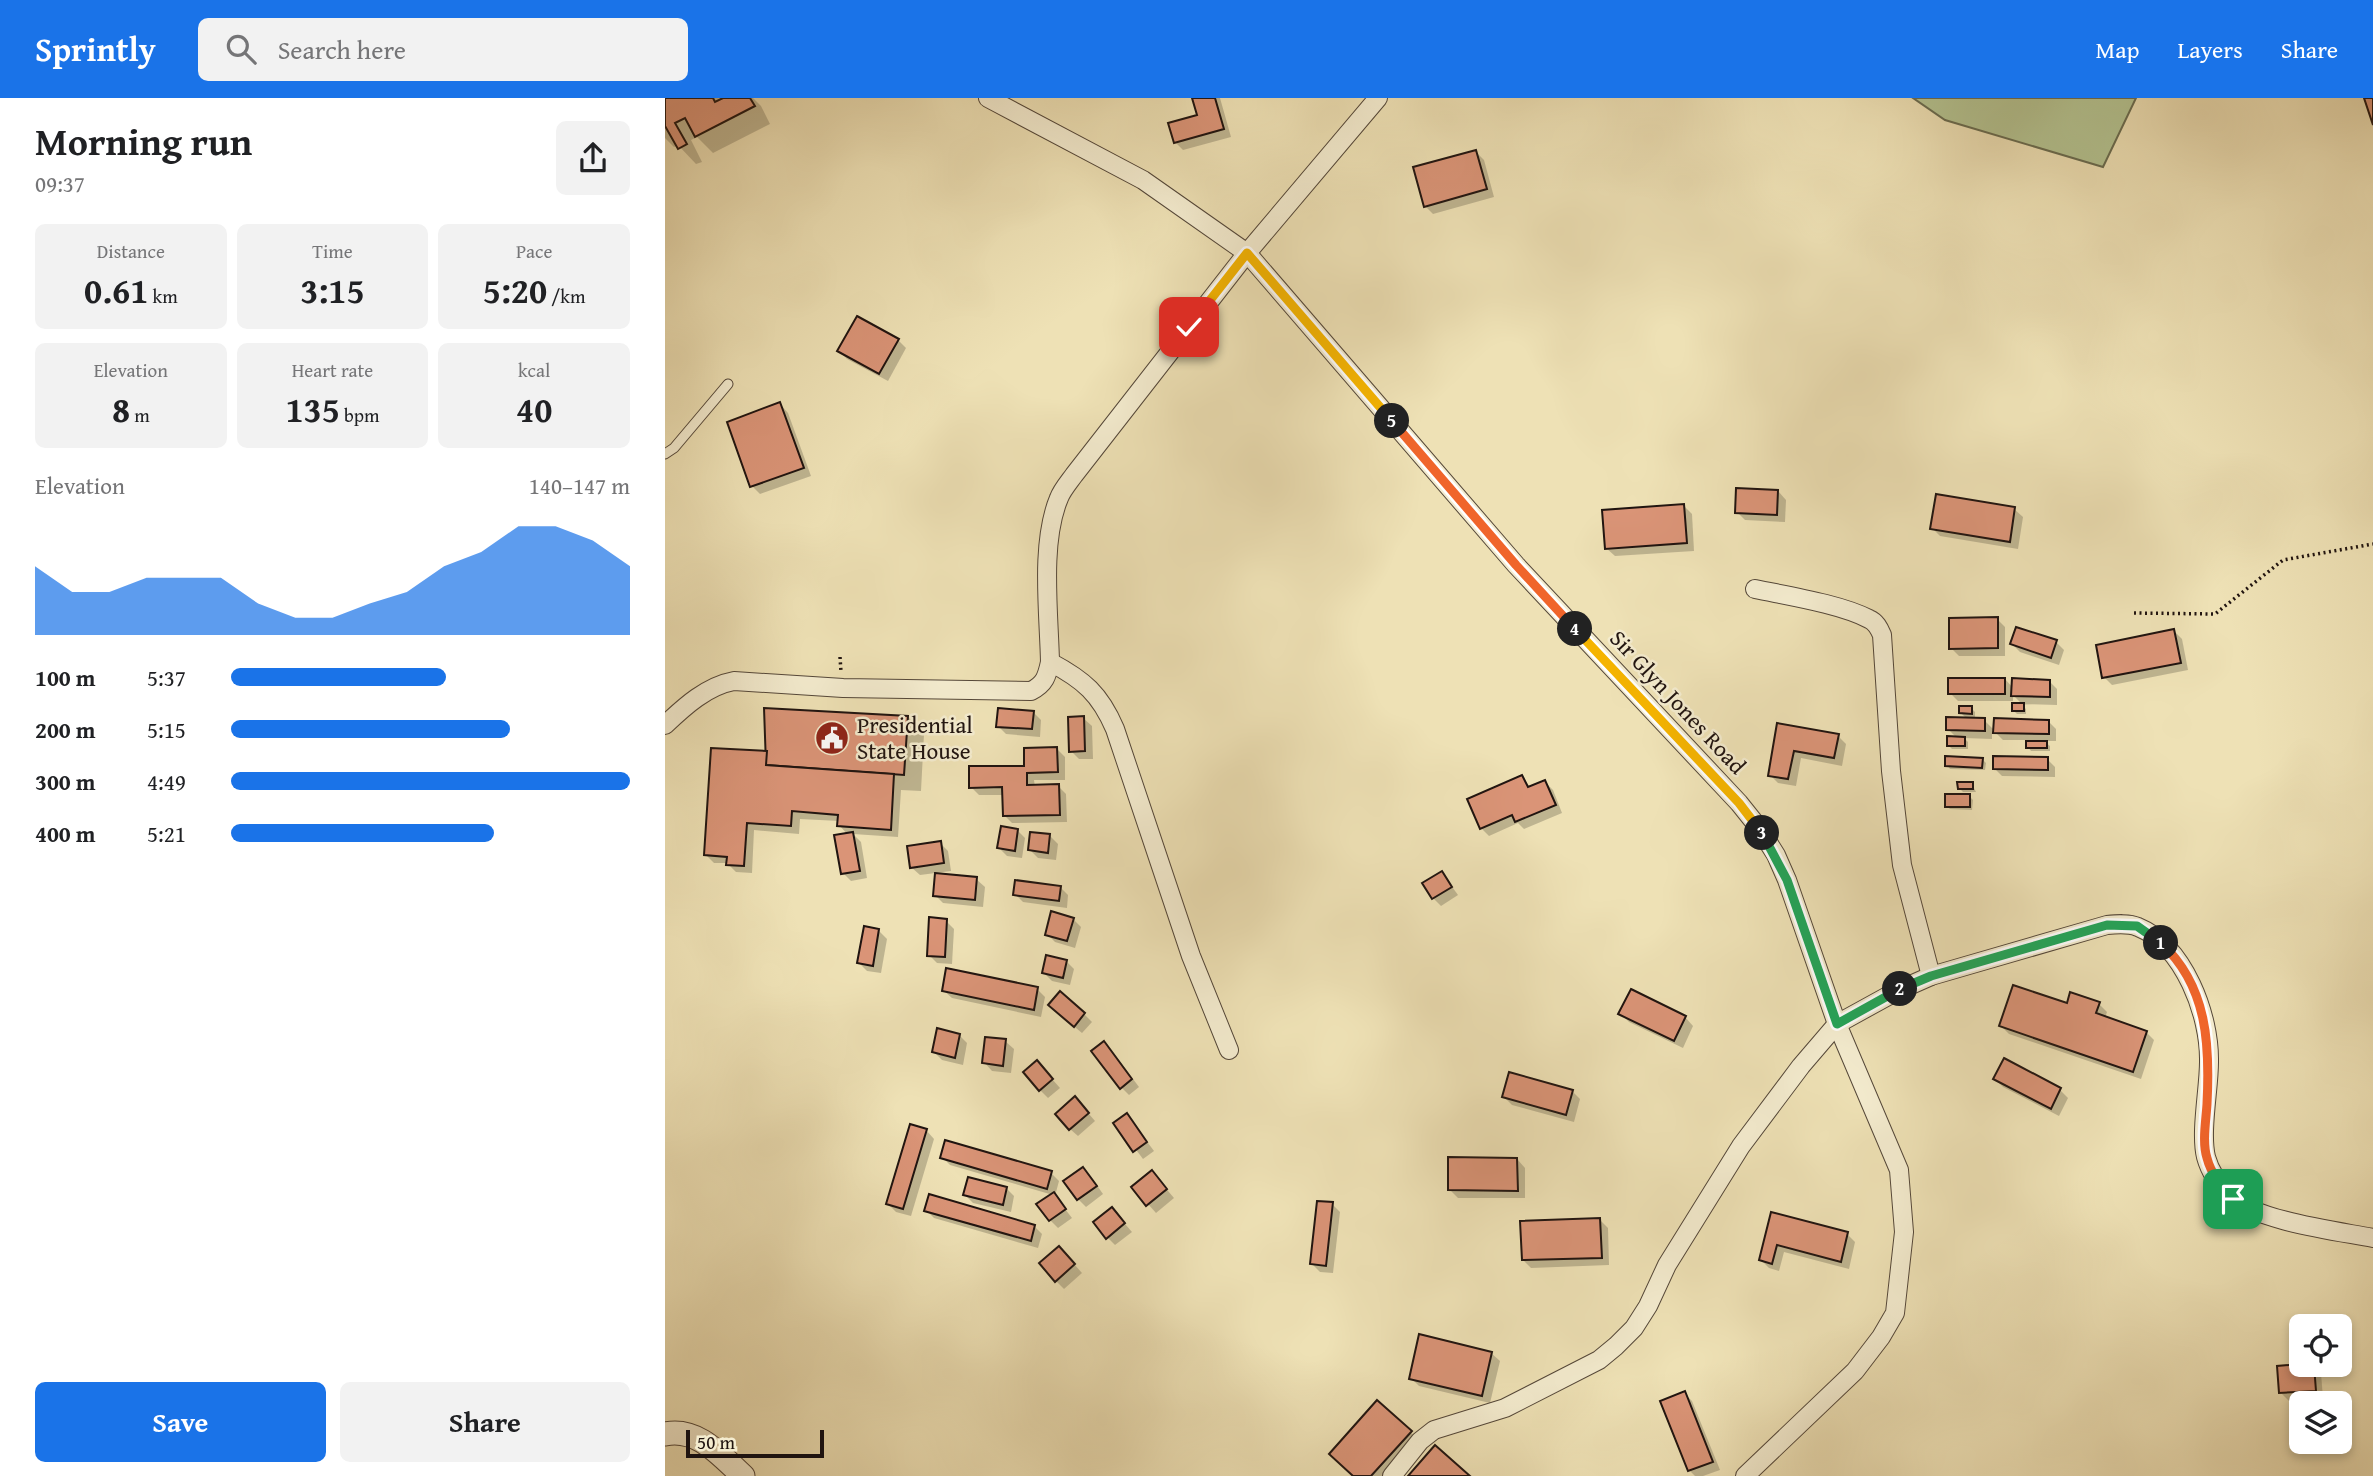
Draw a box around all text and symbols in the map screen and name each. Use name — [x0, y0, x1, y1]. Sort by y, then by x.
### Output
search box — [198, 18, 688, 81]
text: Sprintly — [35, 25, 156, 73]
icon: search — [222, 30, 260, 68]
text: Search here — [278, 30, 406, 69]
text: Map — [2096, 32, 2139, 67]
text: Layers — [2177, 32, 2243, 67]
text: Share — [2281, 32, 2338, 67]
text: Morning run — [35, 113, 252, 169]
button: share — [556, 121, 630, 195]
text: 09:37 — [35, 167, 85, 200]
text: Distance — [97, 237, 165, 265]
text: Time — [312, 237, 353, 265]
text: Pace — [516, 237, 552, 265]
text: 0.61 — [84, 265, 148, 316]
text: 3:15 — [300, 265, 365, 316]
text: 5:20 — [483, 265, 547, 316]
text: km — [148, 282, 178, 310]
text: /km — [547, 282, 585, 310]
pin — [1159, 297, 1219, 357]
icon: check — [1170, 308, 1208, 346]
text: Elevation — [94, 356, 168, 384]
text: Heart rate — [292, 356, 373, 384]
text: kcal — [518, 356, 550, 384]
text: 8 — [112, 384, 130, 435]
text: 135 — [285, 384, 340, 435]
text: 40 — [516, 384, 552, 435]
text: m — [130, 401, 150, 429]
text: bpm — [340, 401, 380, 429]
pin: 5 — [1375, 404, 1409, 438]
text: 5 — [1387, 406, 1396, 434]
text: Elevation — [35, 469, 125, 502]
text: 140–147 m — [529, 469, 630, 502]
pin: 4 — [1557, 612, 1593, 646]
text: 4 — [1570, 614, 1579, 642]
street label: Sir Glyn Jones Road — [1603, 622, 1755, 782]
text: 100 m — [35, 661, 96, 694]
text: 5:37 — [147, 661, 186, 694]
place label: Presidential State House — [857, 708, 973, 767]
text: 200 m — [35, 713, 96, 746]
text: 5:15 — [147, 713, 186, 746]
public building icon: Presidential State House — [813, 719, 851, 757]
text: 300 m — [35, 765, 96, 798]
text: 4:49 — [147, 765, 186, 798]
pin: 3 — [1745, 816, 1779, 850]
text: 400 m — [35, 817, 96, 850]
text: 5:21 — [147, 817, 186, 850]
text: 3 — [1757, 818, 1766, 846]
pin: 1 — [2143, 926, 2179, 960]
text: 1 — [2156, 928, 2165, 956]
pin: 2 — [1883, 972, 1917, 1006]
text: 2 — [1895, 974, 1904, 1002]
pin — [2203, 1169, 2263, 1229]
icon: arrive — [2214, 1180, 2252, 1218]
map controls — [2289, 1314, 2352, 1454]
button: locate — [2289, 1314, 2352, 1377]
button: Save — [35, 1382, 326, 1462]
button: Share — [340, 1382, 630, 1462]
button: layers — [2289, 1391, 2352, 1454]
scale bar — [686, 1427, 824, 1459]
text: 50 m — [697, 1428, 735, 1456]

